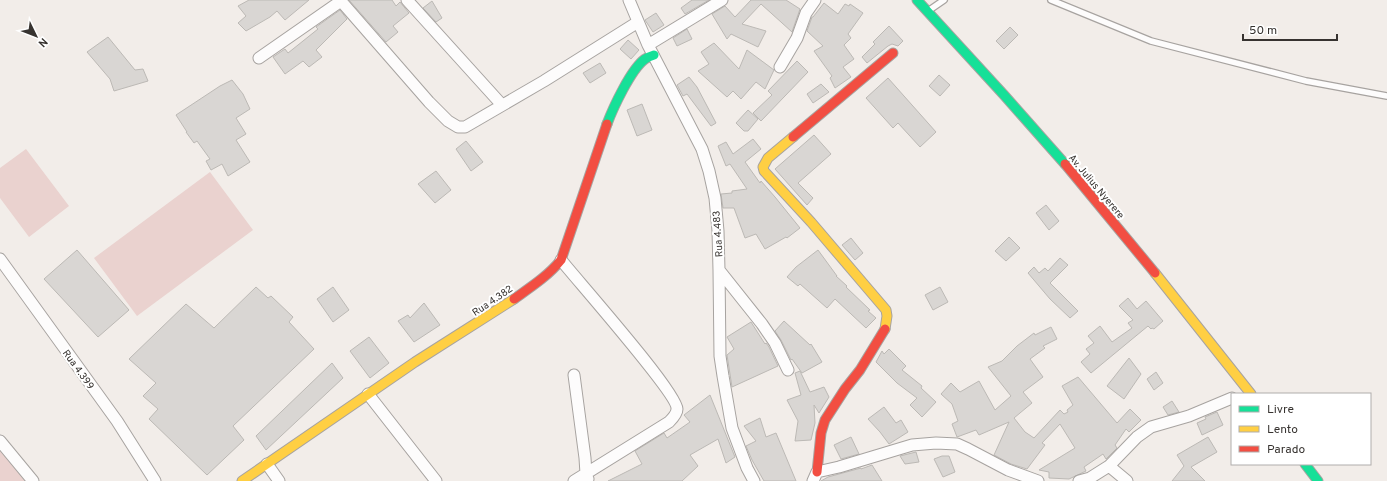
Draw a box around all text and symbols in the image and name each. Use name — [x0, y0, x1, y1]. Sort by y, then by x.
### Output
north arrow — [16, 16, 56, 56]
scale bar — [1243, 16, 1337, 42]
text: 50 m — [1249, 23, 1277, 39]
text: N — [35, 34, 50, 50]
street label: Av. Julius Nyerere — [1065, 152, 1127, 222]
street label: Rua 4.483 — [710, 210, 727, 258]
street label: Rua 4.382 — [470, 283, 516, 320]
street label: Rua 4.399 — [59, 347, 97, 392]
legend — [1231, 393, 1371, 465]
text: Livre — [1267, 402, 1294, 418]
text: Lento — [1267, 422, 1298, 438]
text: Parado — [1267, 442, 1305, 458]

